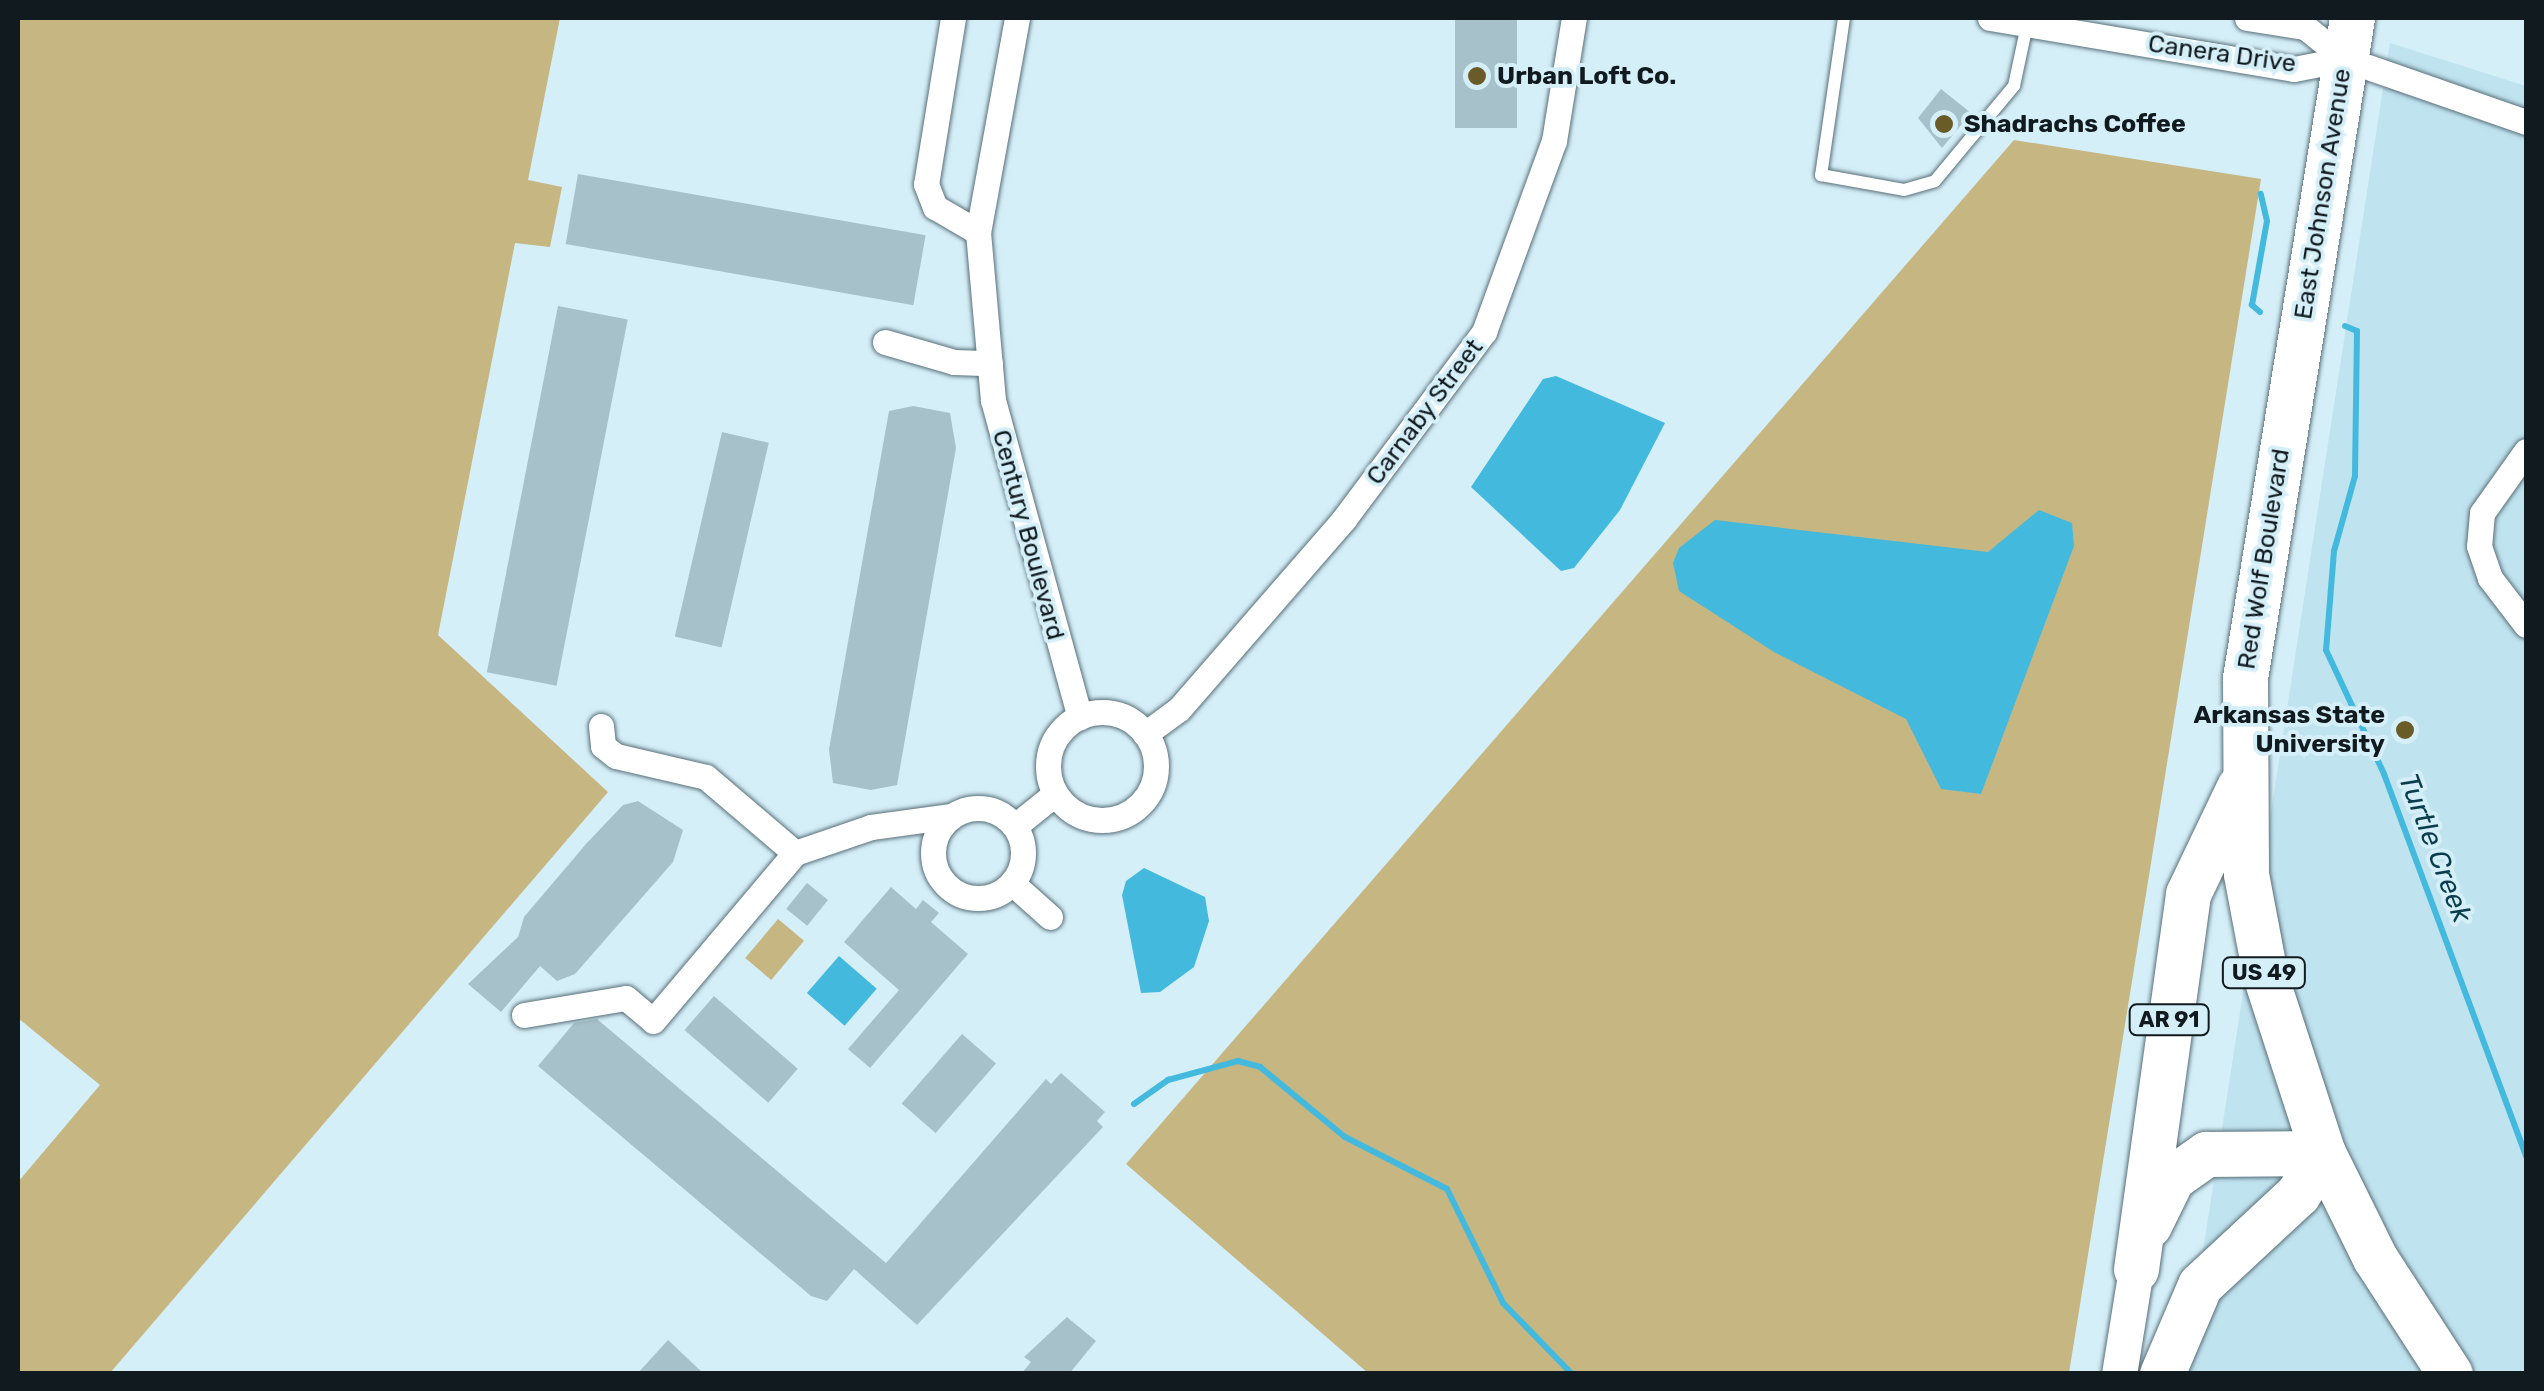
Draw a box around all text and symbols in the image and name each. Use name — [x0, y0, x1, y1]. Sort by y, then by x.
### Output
street label: Canera Drive — [2146, 29, 2298, 79]
place label: Urban Loft Co. — [1497, 61, 1676, 91]
marker: Urban Loft Co. — [1466, 65, 1488, 87]
street label: East Johnson Avenue — [2288, 66, 2358, 322]
place label: Shadrachs Coffee — [1964, 109, 2186, 139]
marker: Shadrachs Coffee — [1933, 113, 1955, 135]
street label: Carnaby Street — [1360, 333, 1490, 491]
street label: Century Boulevard — [985, 426, 1071, 644]
street label: Red Wolf Boulevard — [2232, 446, 2296, 672]
place label: Arkansas State University — [2193, 701, 2385, 760]
marker: Arkansas State University — [2394, 719, 2416, 741]
water label: Turtle Creek — [2391, 769, 2479, 927]
road number: US 49 — [2222, 956, 2306, 990]
road number: AR 91 — [2126, 1003, 2212, 1037]

